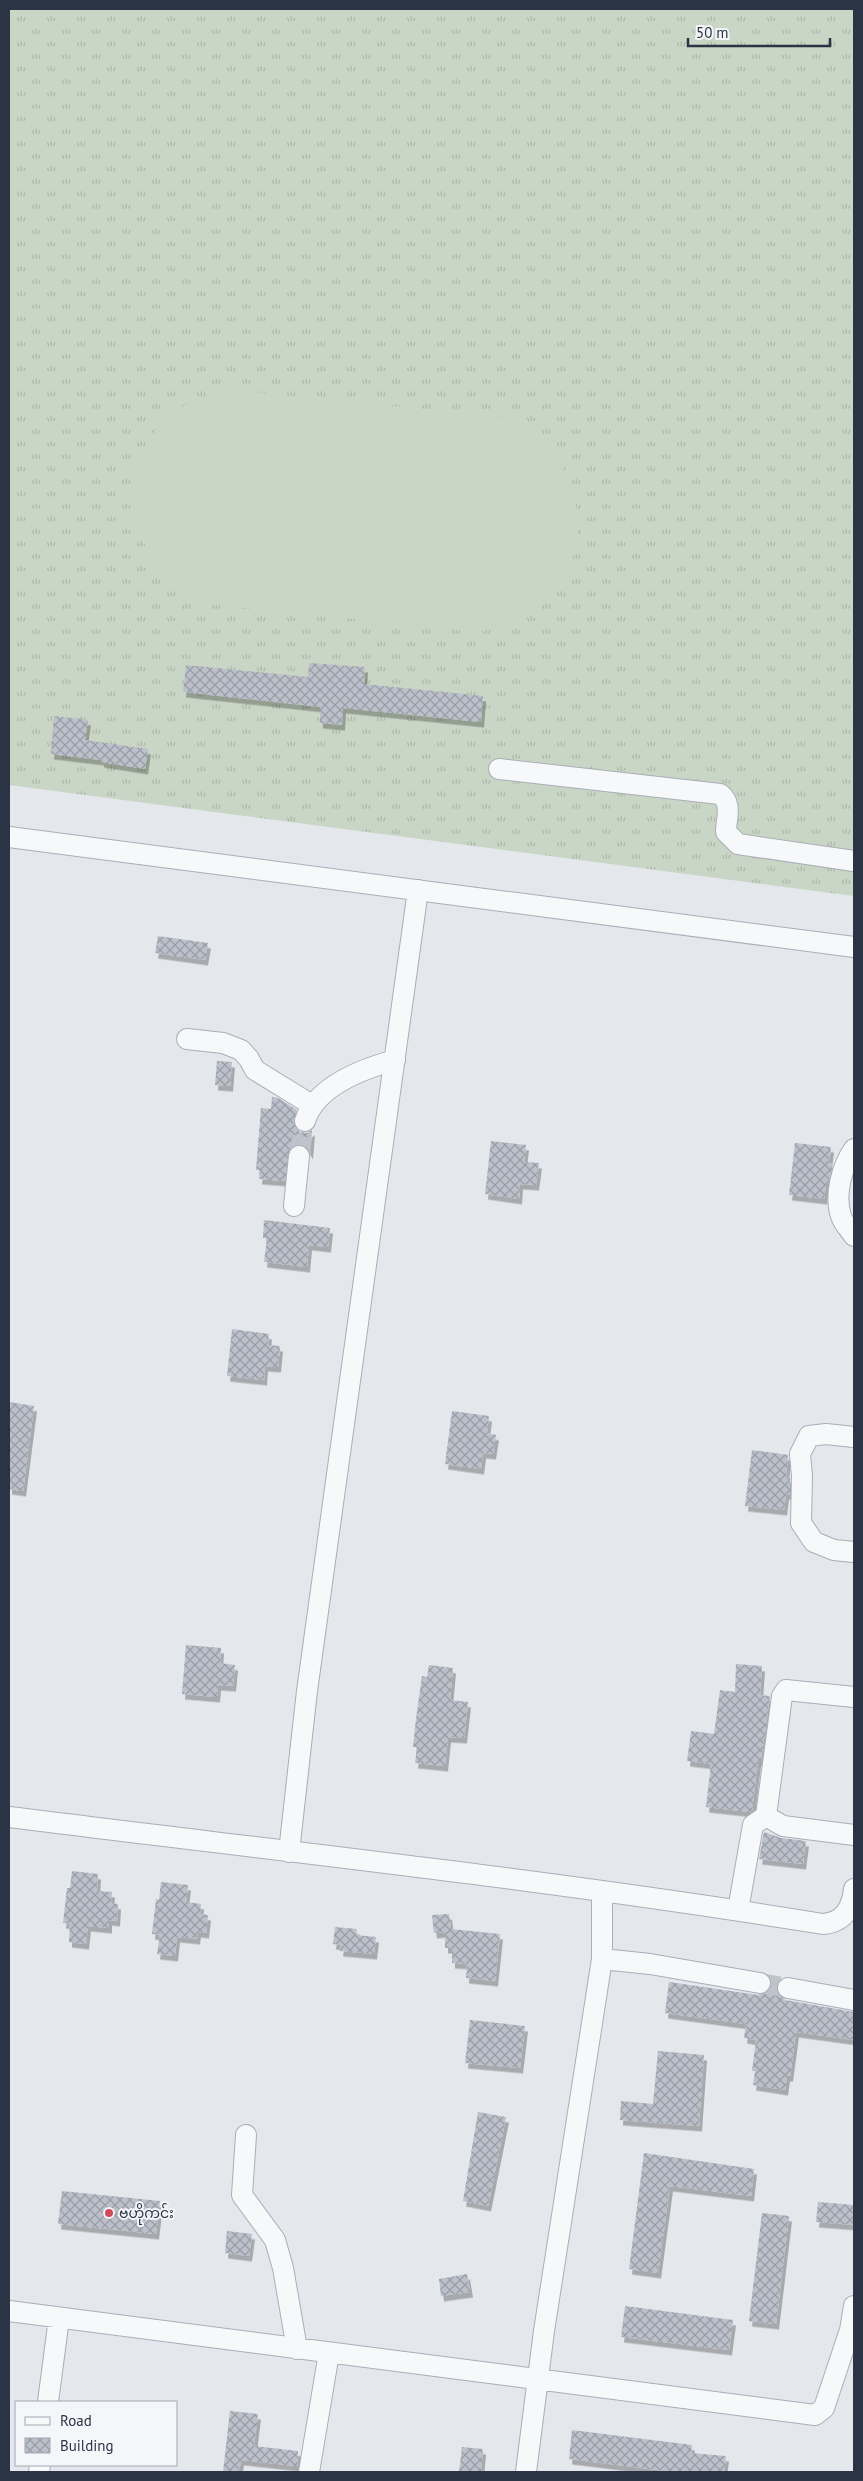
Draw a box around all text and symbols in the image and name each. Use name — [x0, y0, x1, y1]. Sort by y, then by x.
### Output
scale bar — [688, 15, 830, 47]
text: 50 m — [696, 23, 729, 42]
place label: ဗဟိုကင်း — [119, 2203, 174, 2225]
marker: ဗဟိုကင်း — [103, 2207, 115, 2219]
legend — [15, 2401, 178, 2466]
text: Road — [60, 2411, 92, 2430]
text: Building — [60, 2436, 114, 2455]

